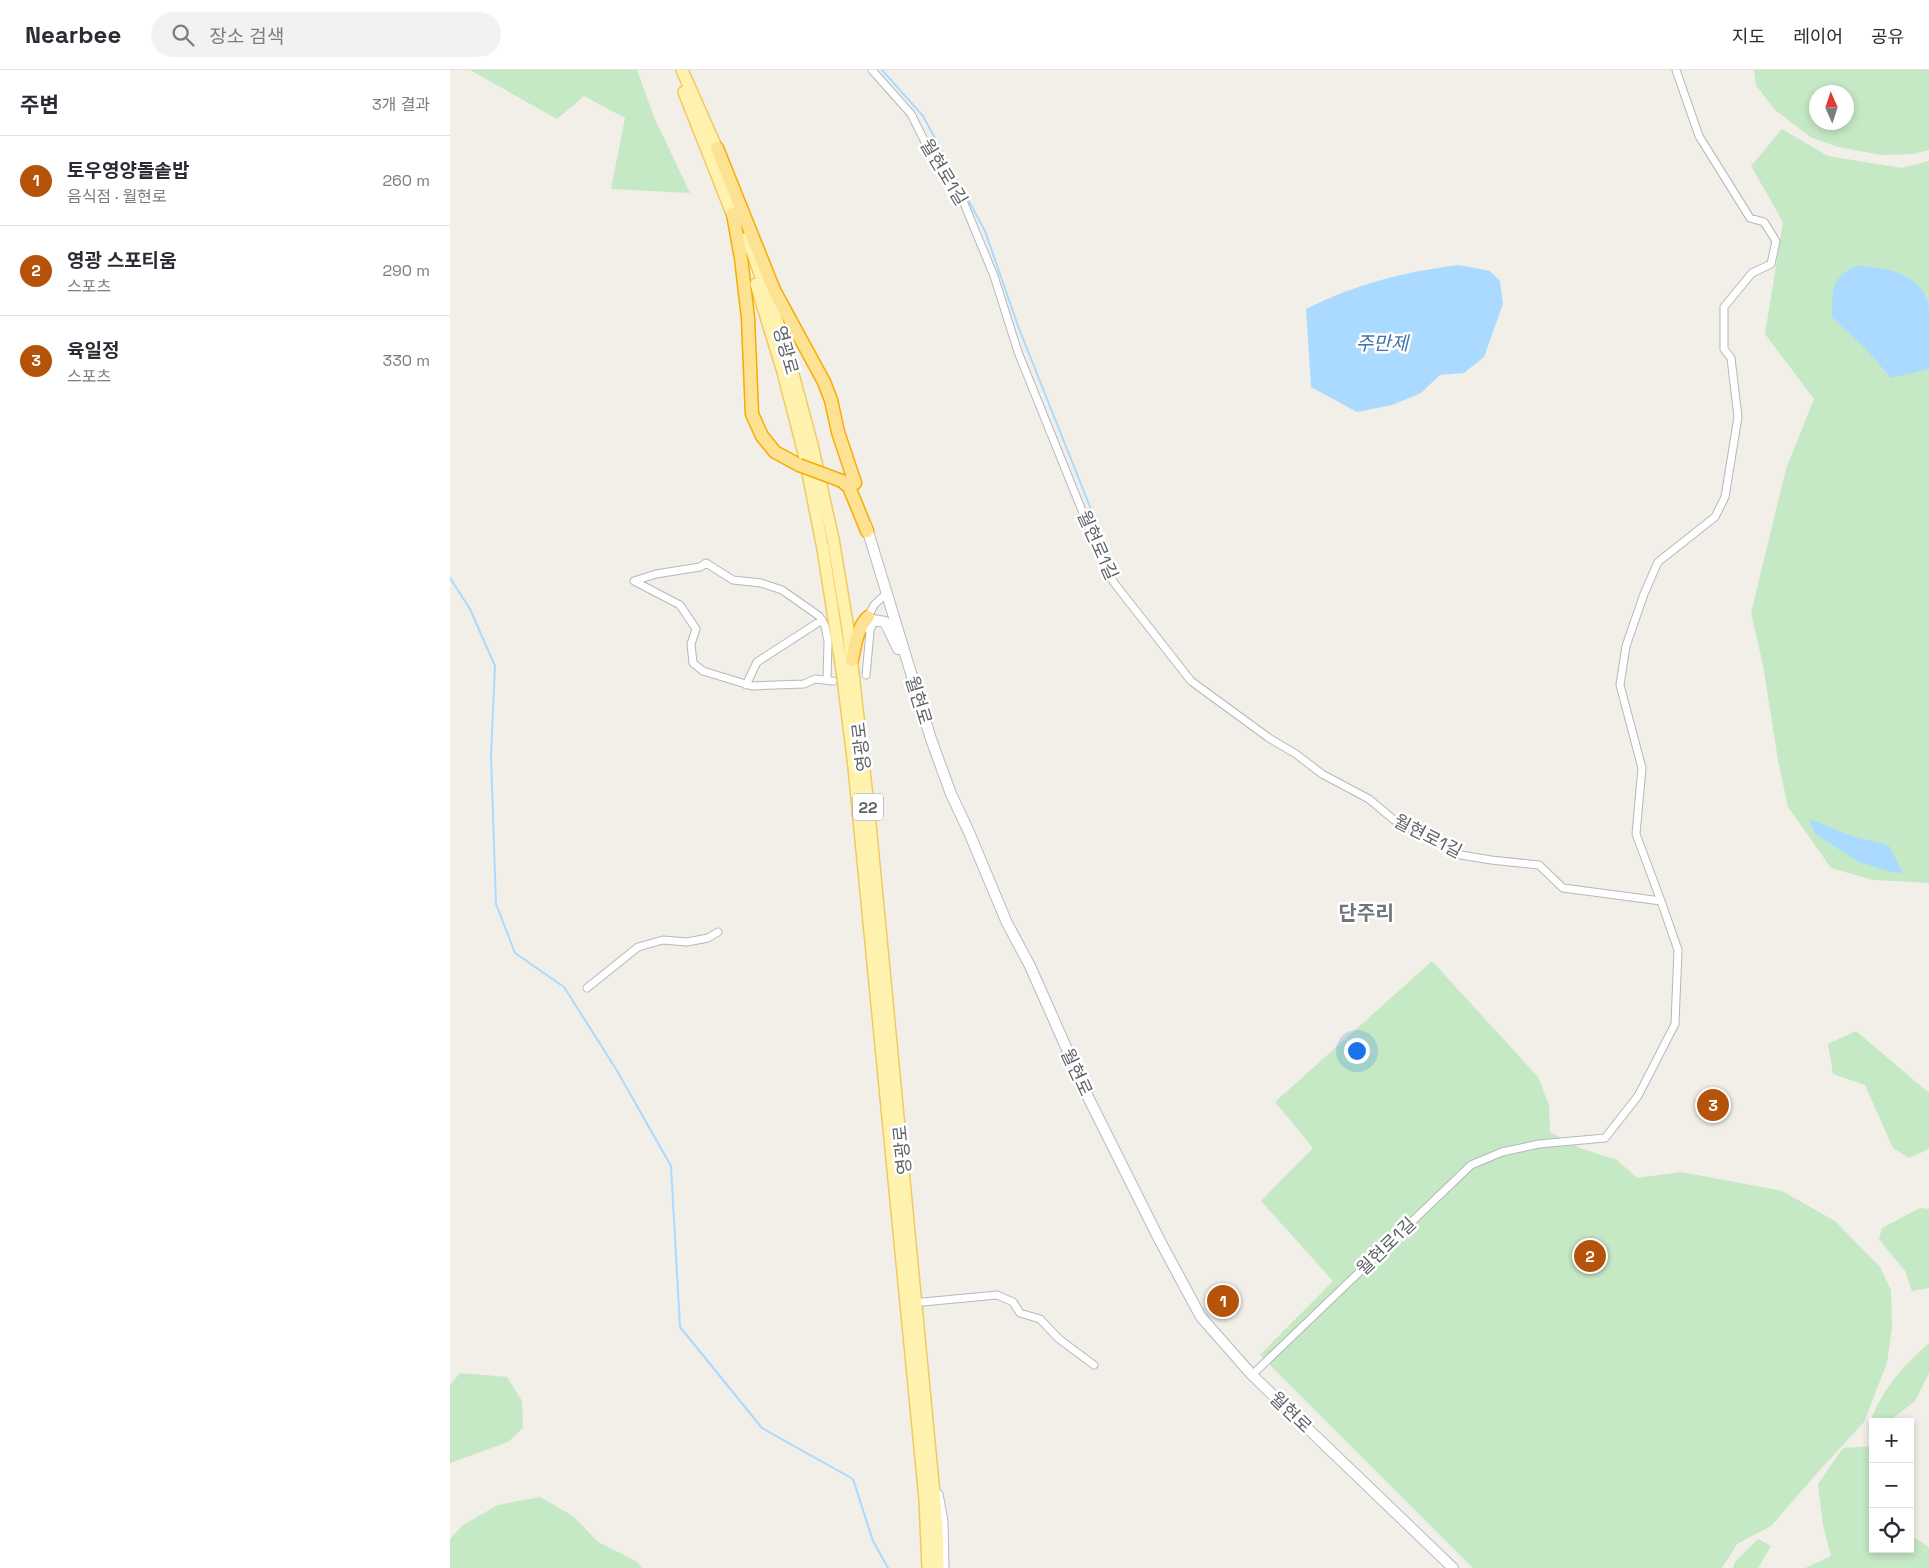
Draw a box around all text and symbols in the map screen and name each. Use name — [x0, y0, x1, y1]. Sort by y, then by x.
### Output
search box — [151, 12, 501, 57]
text: Nearbee — [25, 19, 121, 50]
icon: search — [169, 21, 197, 49]
text: 장소 검색 — [209, 24, 284, 49]
text: 지도 — [1732, 25, 1765, 48]
text: 레이어 — [1793, 25, 1843, 48]
text: 공유 — [1871, 25, 1904, 48]
north arrow — [1809, 85, 1854, 130]
text: 주변 — [20, 91, 59, 118]
text: 3개 결과 — [372, 94, 430, 115]
street label: 월현로1길 — [915, 134, 973, 210]
text: 토우영양돌솥밥 — [67, 158, 189, 183]
text: 1 — [32, 170, 40, 191]
text: 260 m — [382, 170, 430, 191]
text: 음식점 · 월현로 — [67, 186, 167, 207]
text: 영광 스포티움 — [67, 248, 177, 273]
text: 2 — [31, 260, 41, 281]
text: 290 m — [382, 260, 430, 281]
text: 스포츠 — [67, 276, 111, 297]
street label: 영광로 — [768, 323, 804, 377]
water label: 주만제 — [1356, 331, 1411, 356]
text: 육일정 — [67, 338, 119, 363]
text: 3 — [31, 350, 41, 371]
text: 330 m — [383, 350, 430, 371]
text: 스포츠 — [67, 366, 111, 387]
street label: 월현로1길 — [1072, 507, 1124, 583]
street label: 월현로 — [901, 673, 937, 727]
street label: 영광로 — [847, 721, 875, 773]
road number: 22 — [853, 794, 883, 820]
street label: 월현로1길 — [1390, 809, 1466, 863]
district label: 단주리 — [1338, 900, 1394, 926]
your location — [1344, 1038, 1370, 1064]
street label: 월현로 — [1056, 1045, 1098, 1099]
pin: 3 — [1697, 1086, 1729, 1124]
street label: 영광로 — [888, 1124, 916, 1176]
street label: 월현로1길 — [1351, 1212, 1421, 1280]
pin: 2 — [1574, 1237, 1606, 1275]
pin: 1 — [1207, 1282, 1239, 1320]
street label: 월현로 — [1265, 1386, 1317, 1438]
map controls — [1869, 1418, 1914, 1553]
button: + — [1869, 1418, 1914, 1463]
button: − — [1869, 1463, 1914, 1508]
button: locate — [1869, 1508, 1914, 1553]

